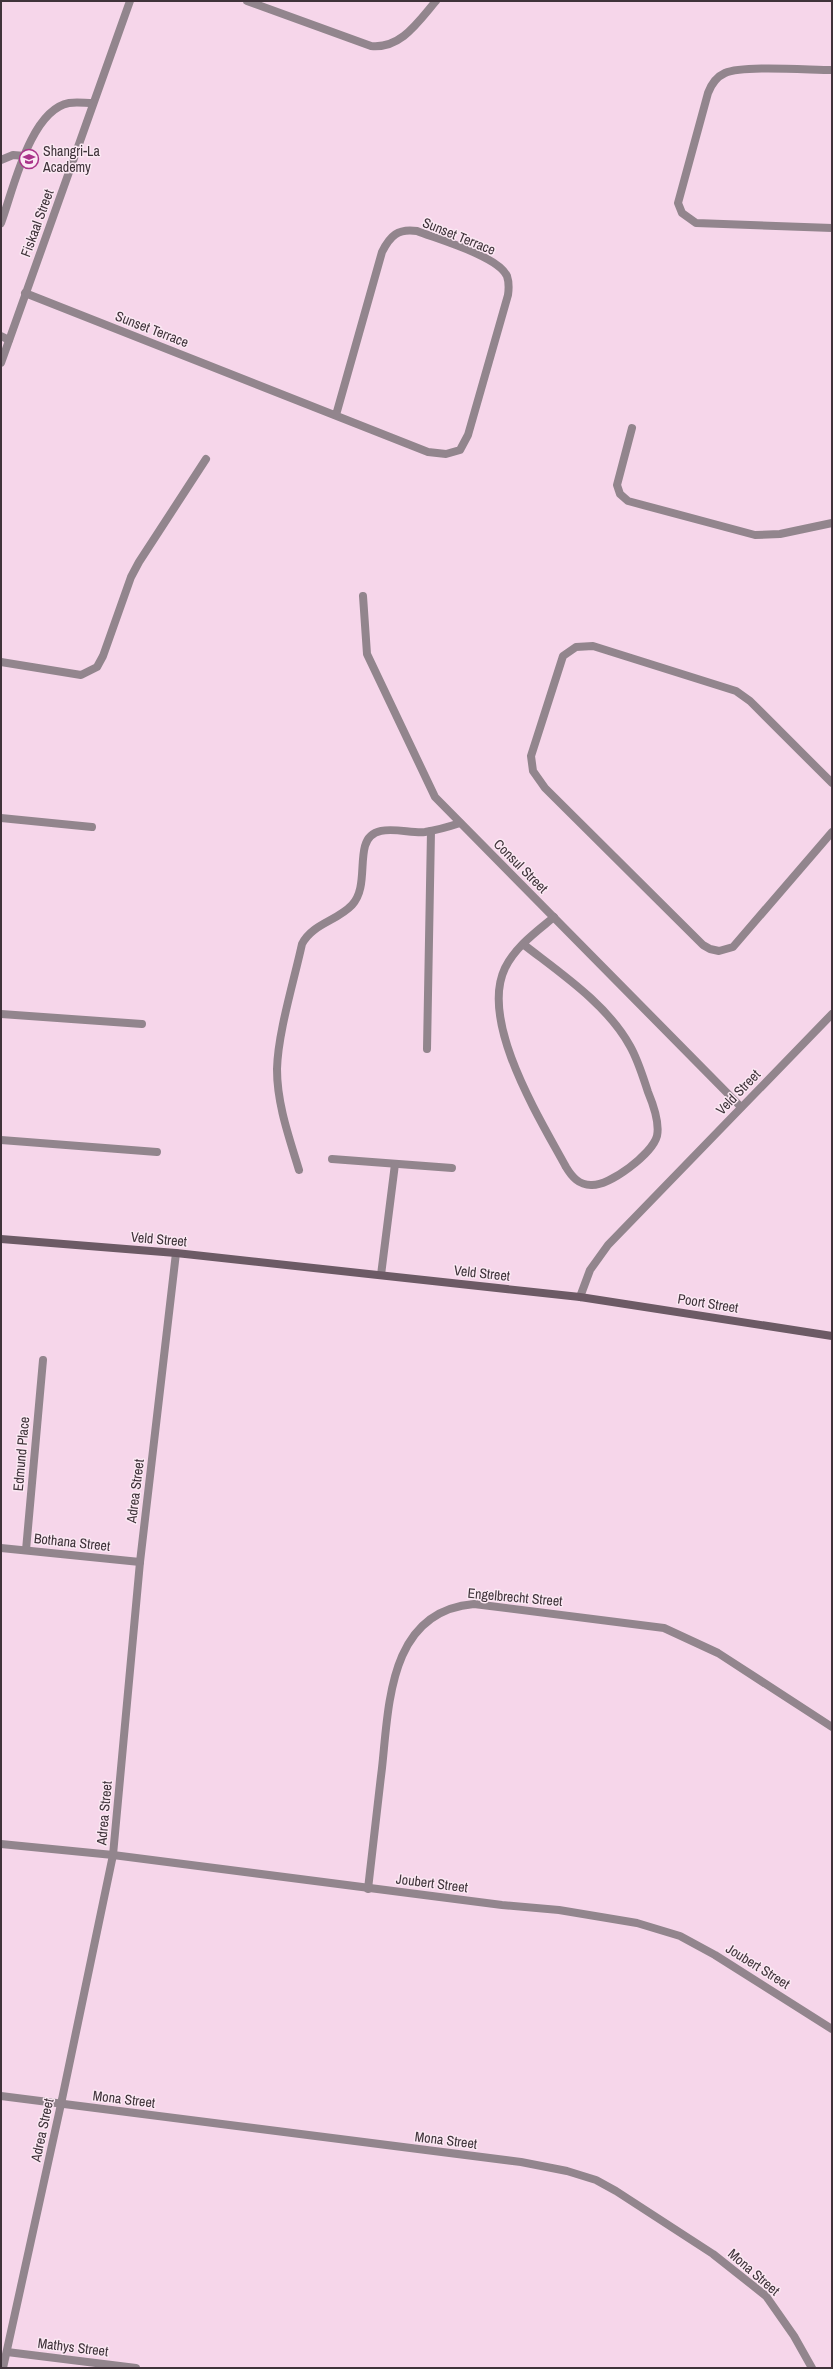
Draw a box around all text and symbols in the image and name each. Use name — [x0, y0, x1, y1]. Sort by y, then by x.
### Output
place label: Shangri-La Academy — [42, 142, 100, 176]
school or university icon: Shangri-La Academy — [18, 148, 40, 170]
street label: Fiskaal Street — [16, 187, 58, 259]
street label: Sunset Terrace — [420, 213, 498, 259]
street label: Sunset Terrace — [113, 307, 191, 351]
street label: Consul Street — [490, 835, 552, 897]
street label: Veld Street — [712, 1066, 764, 1118]
street label: Veld Street — [130, 1228, 188, 1250]
street label: Veld Street — [453, 1261, 511, 1285]
street label: Poort Street — [676, 1289, 740, 1317]
street label: Edmund Place — [9, 1416, 33, 1492]
street label: Adrea Street — [122, 1458, 148, 1525]
street label: Bothana Street — [33, 1529, 111, 1555]
street label: Engelbrecht Street — [467, 1584, 563, 1610]
street label: Adrea Street — [92, 1780, 116, 1847]
street label: Joubert Street — [395, 1870, 469, 1896]
street label: Joubert Street — [723, 1939, 793, 1993]
street label: Mona Street — [92, 2086, 156, 2112]
street label: Adrea Street — [26, 2097, 58, 2164]
street label: Mona Street — [414, 2127, 478, 2153]
street label: Mona Street — [724, 2245, 784, 2299]
street label: Mathys Street — [37, 2334, 109, 2360]

